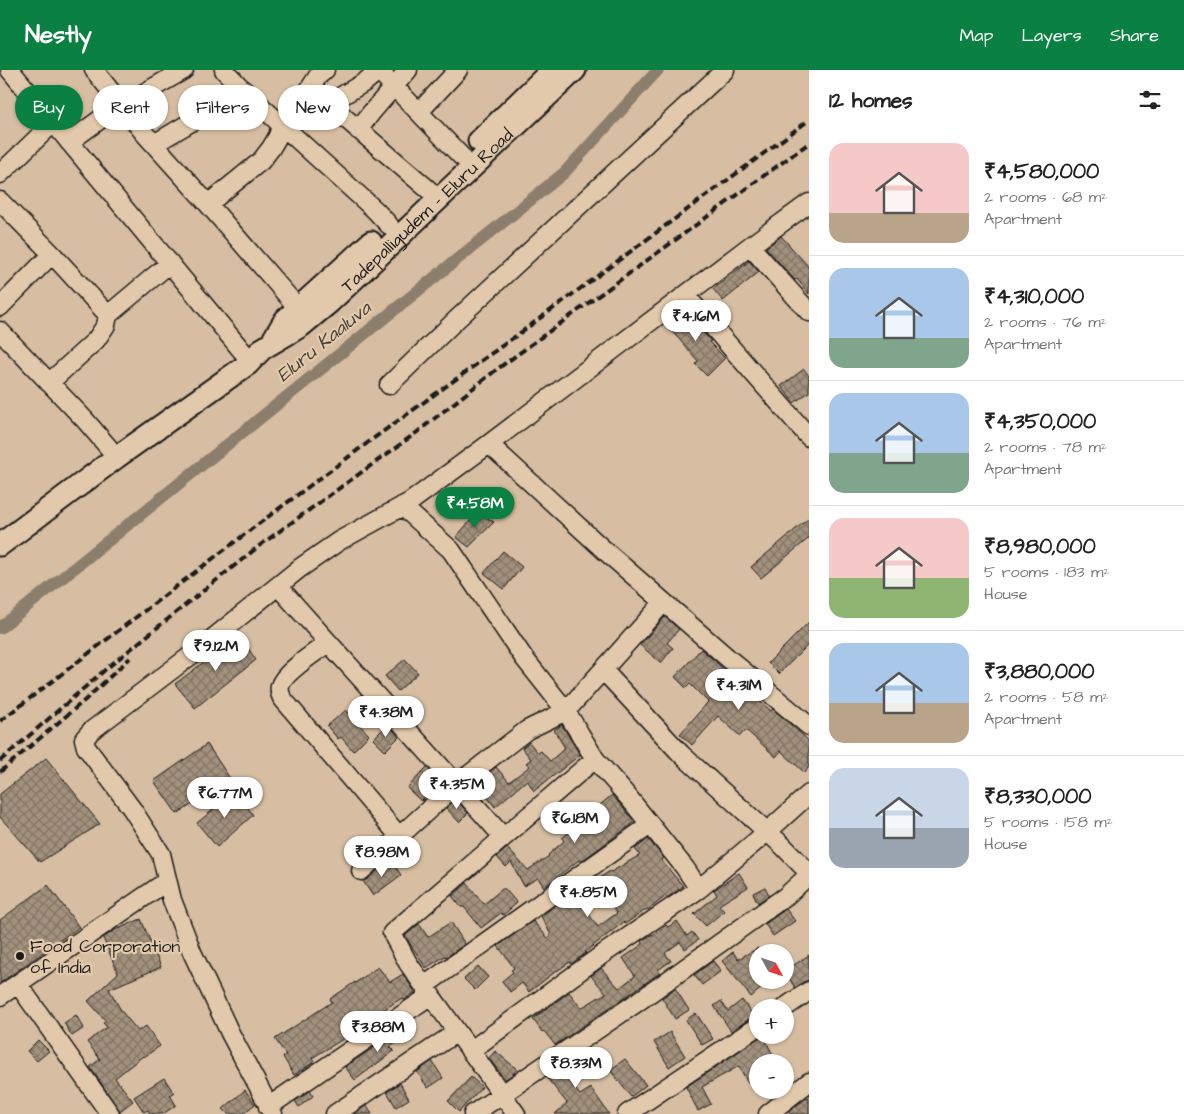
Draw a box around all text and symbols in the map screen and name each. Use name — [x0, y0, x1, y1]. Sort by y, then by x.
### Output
text: Nestly — [25, 18, 92, 52]
text: Map — [959, 23, 993, 48]
text: Layers — [1021, 23, 1082, 48]
text: Share — [1110, 23, 1159, 48]
chip: Buy — [15, 85, 83, 130]
chip: Rent — [93, 85, 168, 130]
chip: Filters — [178, 85, 268, 130]
chip: New — [278, 85, 349, 130]
text: 12 homes — [829, 86, 913, 115]
icon: filters — [1136, 86, 1164, 114]
street label: Tadepalligudem - Eluru Road — [335, 122, 519, 298]
text: ₹4,580,000 — [984, 157, 1099, 186]
icon: home — [869, 163, 929, 223]
text: 2 rooms · 68 m² — [984, 186, 1107, 208]
text: Apartment — [984, 208, 1062, 230]
text: ₹4,310,000 — [984, 282, 1084, 311]
icon: home — [869, 288, 929, 348]
water label: Eluru Kaaluva — [271, 295, 378, 389]
pin: ₹4.16M — [655, 300, 737, 342]
text: ₹4.16M — [672, 305, 720, 327]
text: 2 rooms · 76 m² — [984, 311, 1107, 333]
text: Apartment — [984, 333, 1062, 355]
text: ₹4,350,000 — [984, 407, 1096, 436]
icon: home — [869, 413, 929, 473]
text: 2 rooms · 78 m² — [984, 436, 1107, 458]
text: Apartment — [984, 458, 1062, 480]
pin: ₹4.58M — [434, 486, 516, 529]
text: ₹4.58M — [446, 492, 504, 514]
text: ₹8,980,000 — [984, 532, 1096, 561]
icon: home — [869, 538, 929, 598]
text: 5 rooms · 183 m² — [984, 561, 1110, 583]
text: House — [984, 583, 1028, 605]
pin: ₹9.12M — [175, 630, 257, 672]
text: ₹9.12M — [194, 635, 238, 657]
text: ₹3,880,000 — [984, 657, 1094, 686]
icon: home — [869, 663, 929, 723]
pin: ₹4.31M — [698, 668, 780, 711]
text: ₹4.31M — [716, 674, 762, 696]
text: 2 rooms · 58 m² — [984, 686, 1109, 708]
pin: ₹4.38M — [345, 696, 427, 738]
text: ₹4.38M — [359, 701, 413, 723]
text: Apartment — [984, 708, 1062, 730]
pin: ₹4.35M — [416, 768, 498, 810]
text: ₹4.35M — [430, 773, 485, 795]
pin: ₹6.77M — [184, 776, 266, 819]
text: ₹6.77M — [198, 782, 252, 804]
text: ₹8,330,000 — [984, 782, 1091, 811]
icon: home — [869, 788, 929, 848]
pin: ₹6.18M — [534, 802, 616, 844]
text: ₹6.18M — [551, 807, 599, 829]
text: 5 rooms · 158 m² — [984, 811, 1113, 833]
text: House — [984, 833, 1028, 855]
pin: ₹8.98M — [341, 836, 423, 878]
text: ₹8.98M — [355, 841, 409, 863]
pin: ₹4.85M — [547, 876, 629, 918]
text: ₹4.85M — [559, 881, 617, 903]
place label: Food Corporation of India — [30, 934, 180, 980]
north arrow — [749, 944, 794, 989]
map controls — [749, 944, 794, 1099]
marker: Food Corporation of India — [14, 950, 26, 962]
button: + — [749, 999, 794, 1044]
pin: ₹3.88M — [337, 1010, 419, 1053]
text: ₹3.88M — [351, 1016, 405, 1038]
pin: ₹8.33M — [535, 1046, 617, 1089]
text: ₹8.33M — [550, 1052, 602, 1074]
button: − — [749, 1054, 794, 1099]

